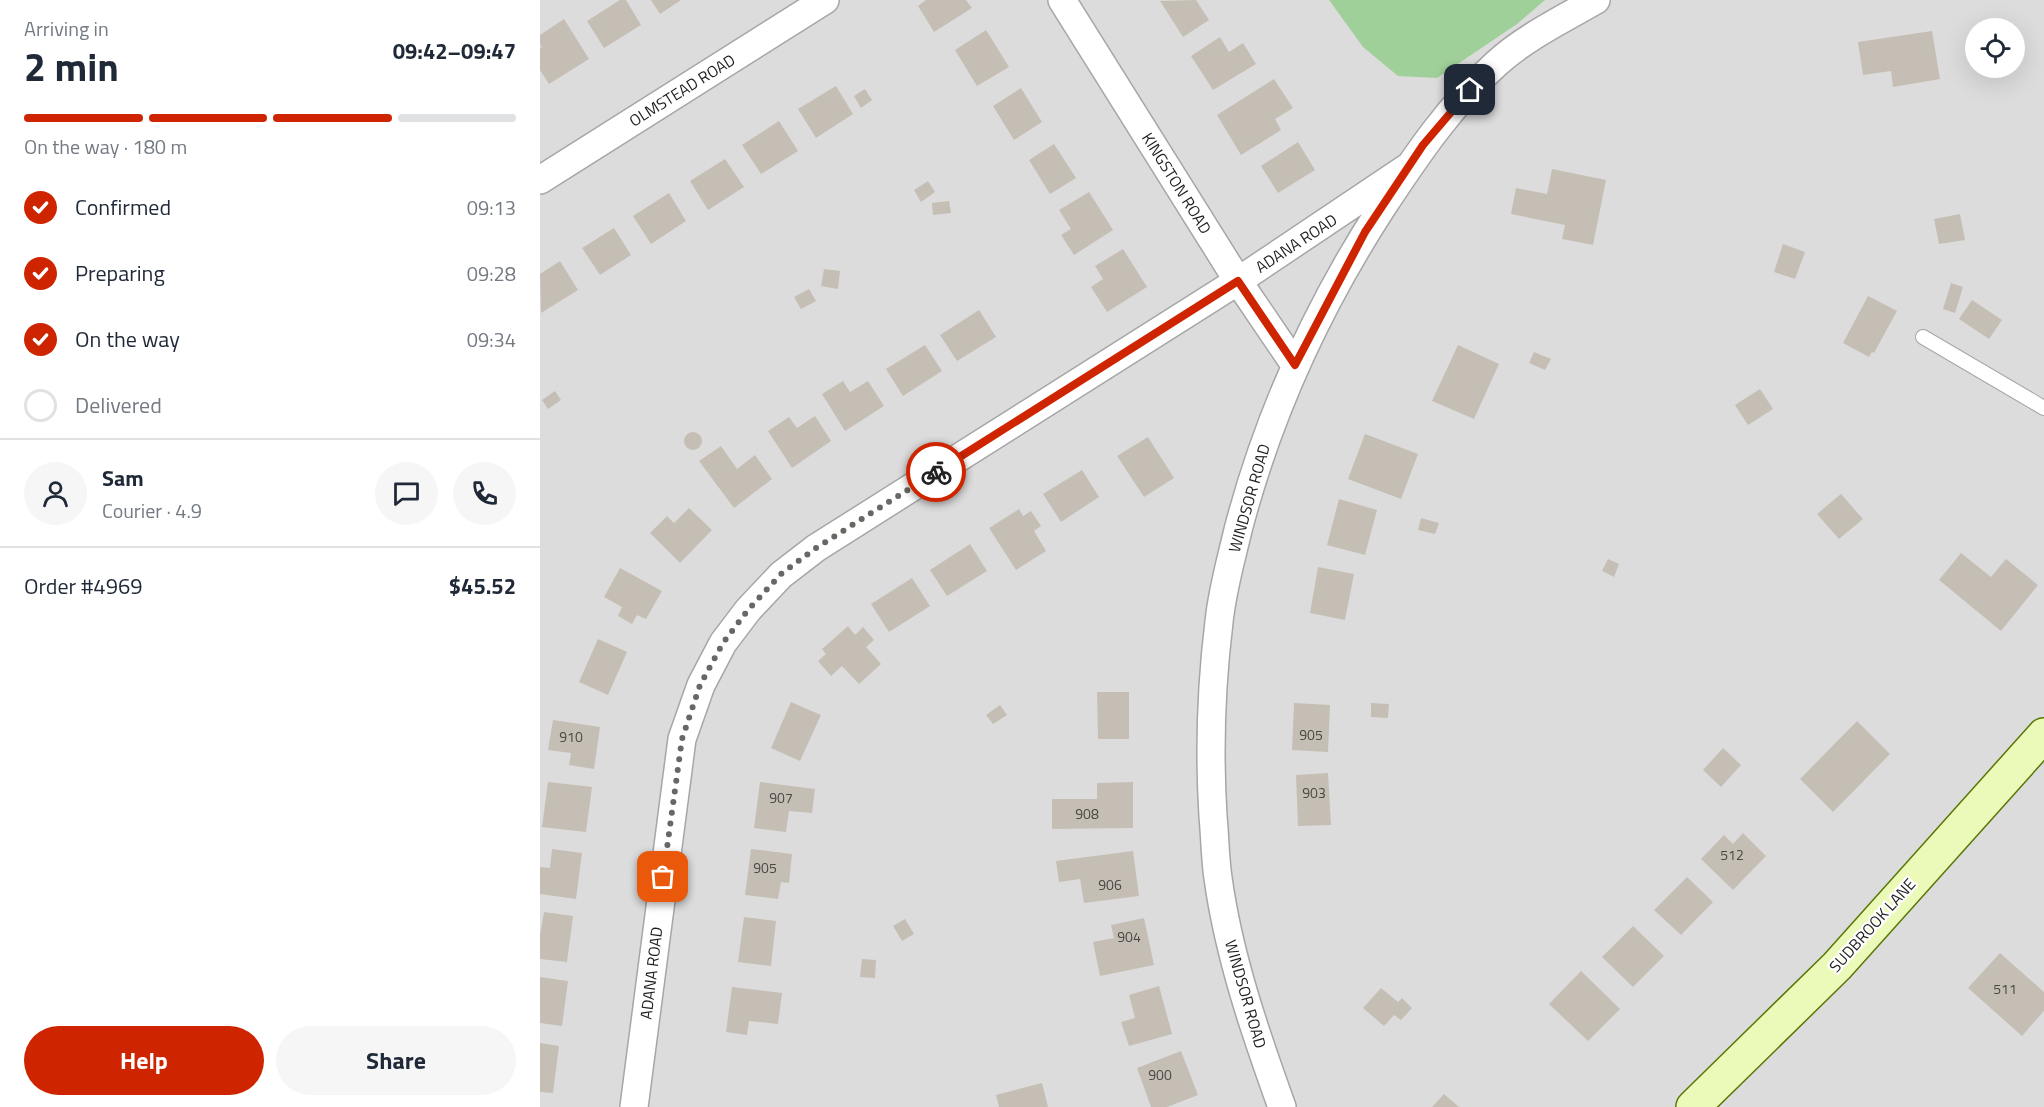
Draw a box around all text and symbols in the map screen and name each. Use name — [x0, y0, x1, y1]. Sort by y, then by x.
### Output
text: Arriving in — [24, 13, 109, 44]
map controls — [1965, 18, 2025, 78]
button: locate — [1965, 18, 2025, 78]
text: 09:42–09:47 — [393, 34, 516, 68]
text: 2 min — [24, 37, 119, 96]
street label: OLMSTEAD ROAD — [624, 48, 740, 132]
pin — [1444, 64, 1495, 115]
icon: home — [1453, 73, 1486, 106]
street label: KINGSTON ROAD — [1136, 128, 1218, 238]
text: On the way · 180 m — [24, 131, 187, 162]
text: Confirmed — [75, 190, 171, 224]
icon: check — [24, 191, 57, 224]
text: 09:13 — [467, 192, 516, 223]
street label: ADANA ROAD — [1250, 208, 1342, 278]
text: Preparing — [75, 256, 165, 290]
icon: check — [24, 257, 57, 290]
text: 09:28 — [467, 258, 516, 289]
text: On the way — [75, 322, 180, 356]
icon: check — [24, 323, 57, 356]
text: 09:34 — [467, 324, 516, 355]
text: Delivered — [75, 388, 162, 422]
street label: WINDSOR ROAD — [1222, 441, 1276, 555]
courier — [906, 442, 966, 502]
icon: bike — [920, 456, 953, 489]
text: Sam — [102, 461, 144, 495]
button: person — [24, 462, 87, 525]
button: chat — [375, 462, 438, 525]
button: phone — [453, 462, 516, 525]
text: Courier · 4.9 — [102, 495, 202, 526]
text: Order #4969 — [24, 569, 143, 603]
text: $45.52 — [449, 569, 516, 603]
house number: 905 — [1299, 724, 1323, 745]
house number: 910 — [559, 726, 583, 747]
house number: 903 — [1302, 782, 1326, 803]
house number: 907 — [769, 787, 793, 808]
house number: 908 — [1075, 803, 1099, 824]
house number: 512 — [1720, 844, 1744, 865]
pin — [637, 851, 688, 902]
house number: 905 — [753, 857, 777, 878]
icon: bag — [646, 860, 679, 893]
street label: SUDBROOK LANE — [1823, 872, 1921, 977]
house number: 906 — [1098, 874, 1122, 895]
street label: ADANA ROAD — [633, 925, 669, 1021]
house number: 904 — [1117, 926, 1141, 947]
street label: WINDSOR ROAD — [1219, 937, 1273, 1051]
house number: 511 — [1993, 978, 2017, 999]
button: Help — [24, 1026, 264, 1095]
button: Share — [276, 1026, 516, 1095]
house number: 900 — [1148, 1064, 1172, 1085]

